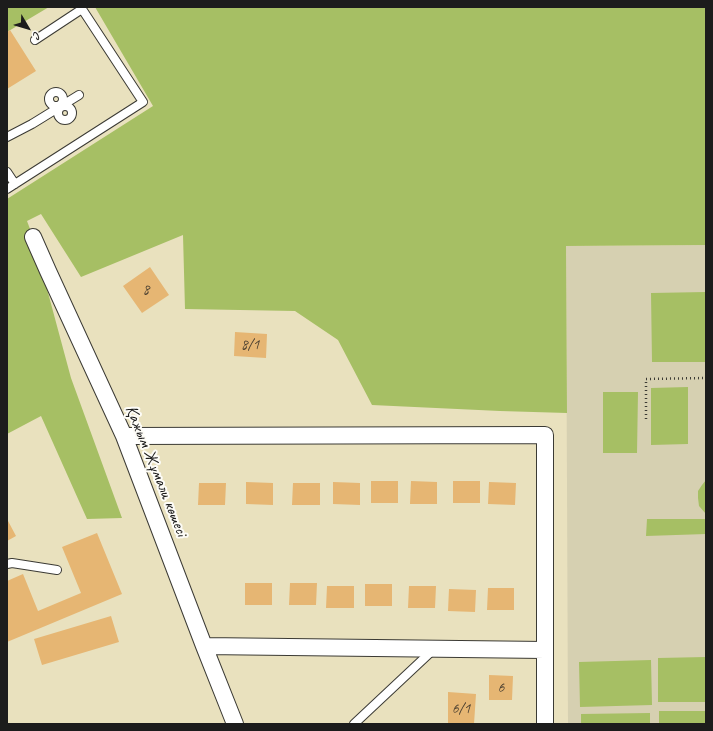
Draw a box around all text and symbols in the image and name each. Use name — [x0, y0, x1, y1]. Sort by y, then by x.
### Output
north arrow — [8, 8, 48, 48]
text: С — [30, 29, 45, 42]
house number: 8 — [143, 281, 149, 299]
house number: 8/1 — [241, 336, 259, 354]
street label: Қажым Жұмали көшесі — [120, 402, 192, 540]
house number: 6 — [498, 679, 504, 697]
house number: 6/1 — [452, 700, 470, 718]

